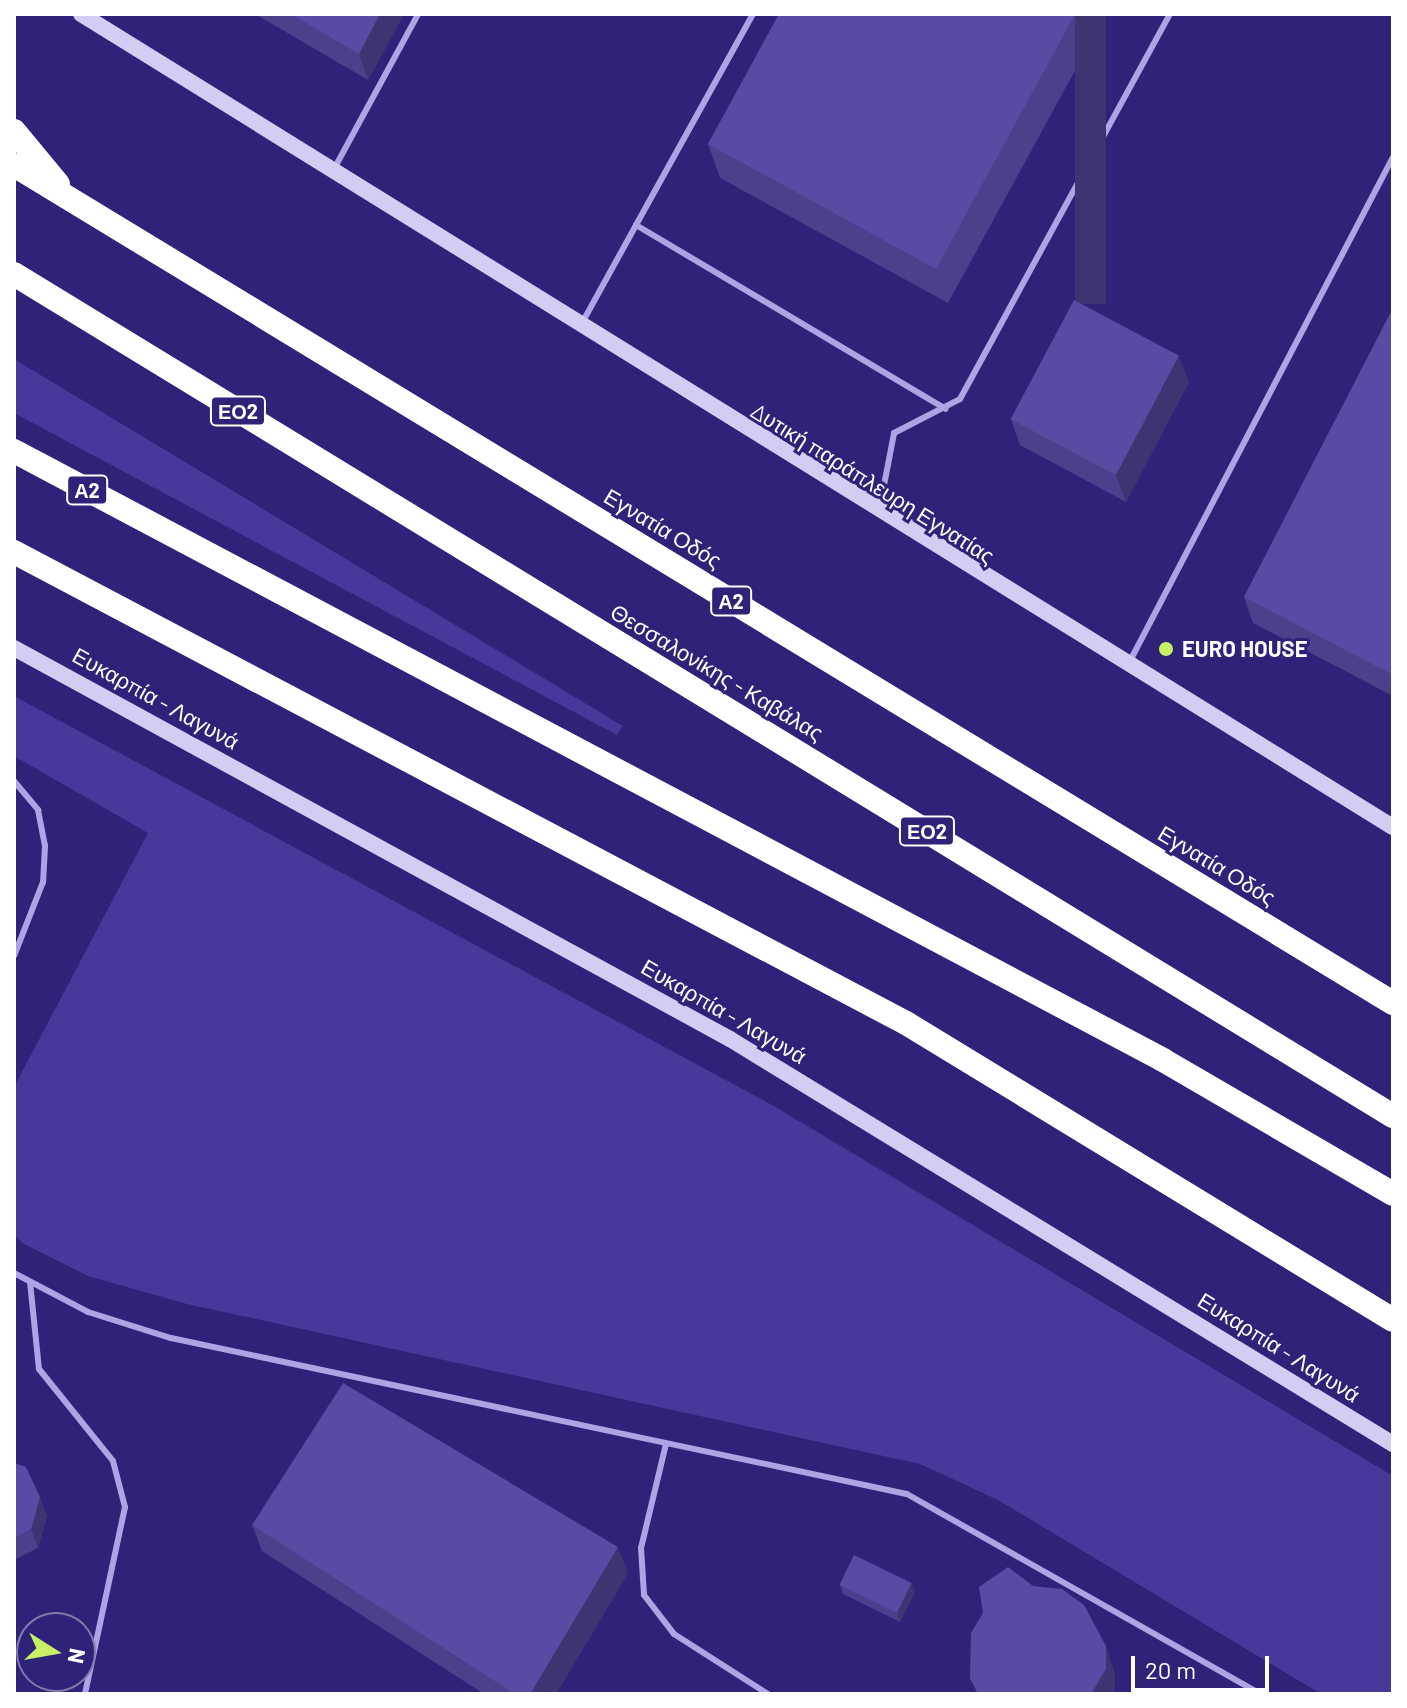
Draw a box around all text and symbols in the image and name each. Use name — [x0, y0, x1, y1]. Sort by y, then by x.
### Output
road number: ΕΟ2 — [208, 395, 268, 427]
street label: Δυτική παράπλευρη Εγνατίας — [746, 397, 1000, 569]
road number: Α2 — [65, 474, 109, 506]
street label: Εγνατία Οδός — [600, 483, 726, 573]
road number: Α2 — [709, 585, 753, 617]
street label: Θεσσαλονίκης - Καβάλας — [606, 598, 828, 746]
place label: EURO HOUSE — [1182, 636, 1308, 662]
marker: EURO HOUSE — [1157, 640, 1175, 658]
street label: Ευκαρπία - Λαγυνά — [68, 641, 244, 755]
road number: ΕΟ2 — [897, 815, 957, 847]
street label: Εγνατία Οδός — [1154, 820, 1280, 910]
street label: Ευκαρπία - Λαγυνά — [637, 953, 811, 1069]
street label: Ευκαρπία - Λαγυνά — [1193, 1286, 1365, 1408]
north arrow — [16, 1612, 96, 1692]
scale bar — [1135, 1640, 1273, 1690]
text: N — [63, 1647, 92, 1666]
text: 20 m — [1145, 1655, 1196, 1684]

